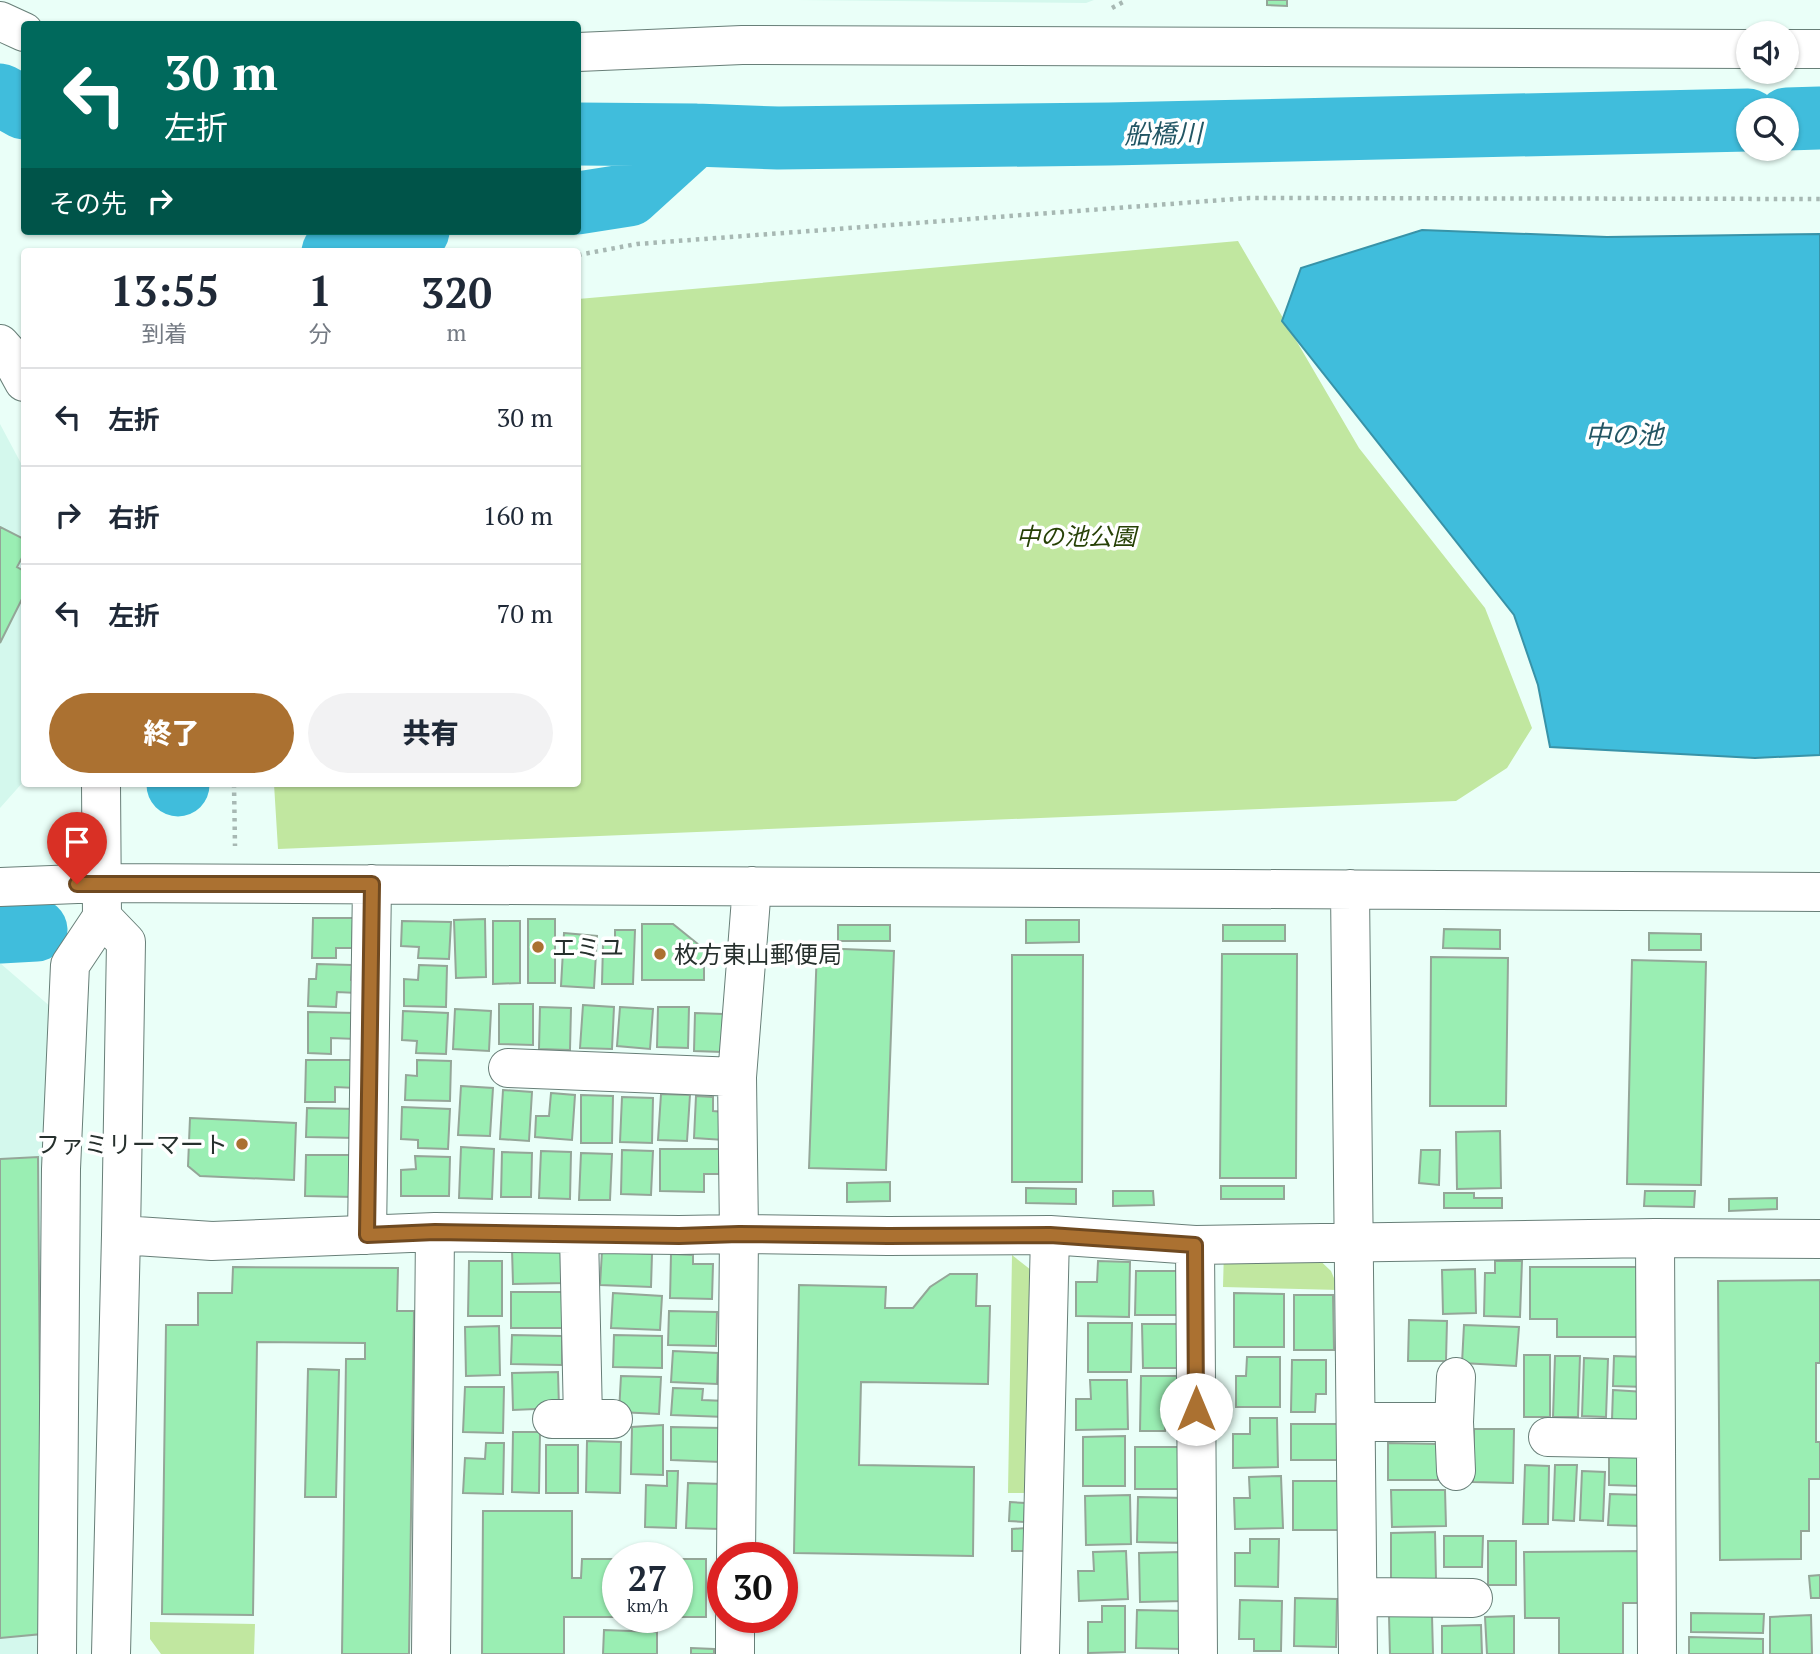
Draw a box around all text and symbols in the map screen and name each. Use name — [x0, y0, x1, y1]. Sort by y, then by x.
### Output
map controls — [1736, 21, 1799, 161]
button: sound — [1736, 21, 1799, 84]
text: 30 m — [164, 39, 278, 104]
icon: left — [49, 49, 140, 140]
button: search — [1736, 98, 1799, 161]
text: 左折 — [164, 106, 228, 148]
water label: 船橋川 — [1124, 115, 1205, 151]
icon: right — [141, 182, 179, 220]
text: その先 — [49, 186, 127, 220]
text: 13:55 — [110, 262, 219, 318]
text: 1 — [308, 262, 332, 318]
text: 320 — [421, 264, 492, 320]
text: m — [447, 317, 466, 348]
text: 到着 — [142, 318, 188, 349]
text: 分 — [309, 318, 332, 349]
icon: left — [49, 398, 87, 436]
text: 30 m — [497, 400, 553, 434]
text: 左折 — [108, 402, 160, 436]
water label: 中の池 — [1585, 417, 1666, 451]
icon: right — [49, 496, 87, 534]
text: 160 m — [483, 498, 553, 532]
text: 右折 — [108, 500, 160, 534]
park label: 中の池公園 — [1016, 520, 1139, 552]
icon: left — [49, 594, 87, 632]
text: 70 m — [497, 596, 553, 630]
text: 左折 — [108, 598, 160, 632]
button: 終了 — [49, 693, 294, 773]
button: 共有 — [308, 693, 553, 773]
pin — [47, 812, 107, 884]
icon: arrive — [58, 823, 96, 861]
place label: エミユ — [552, 931, 624, 963]
place label: 枚方東山郵便局 — [674, 938, 842, 970]
marker: エミユ — [530, 939, 546, 955]
marker: 枚方東山郵便局 — [652, 946, 668, 962]
place label: ファミリーマート — [36, 1128, 228, 1160]
marker: ファミリーマート — [234, 1136, 250, 1152]
position arrow — [1159, 1372, 1233, 1446]
speed limit sign: 30 — [707, 1542, 798, 1633]
text: 27 — [628, 1555, 667, 1601]
text: km/h — [627, 1593, 668, 1617]

